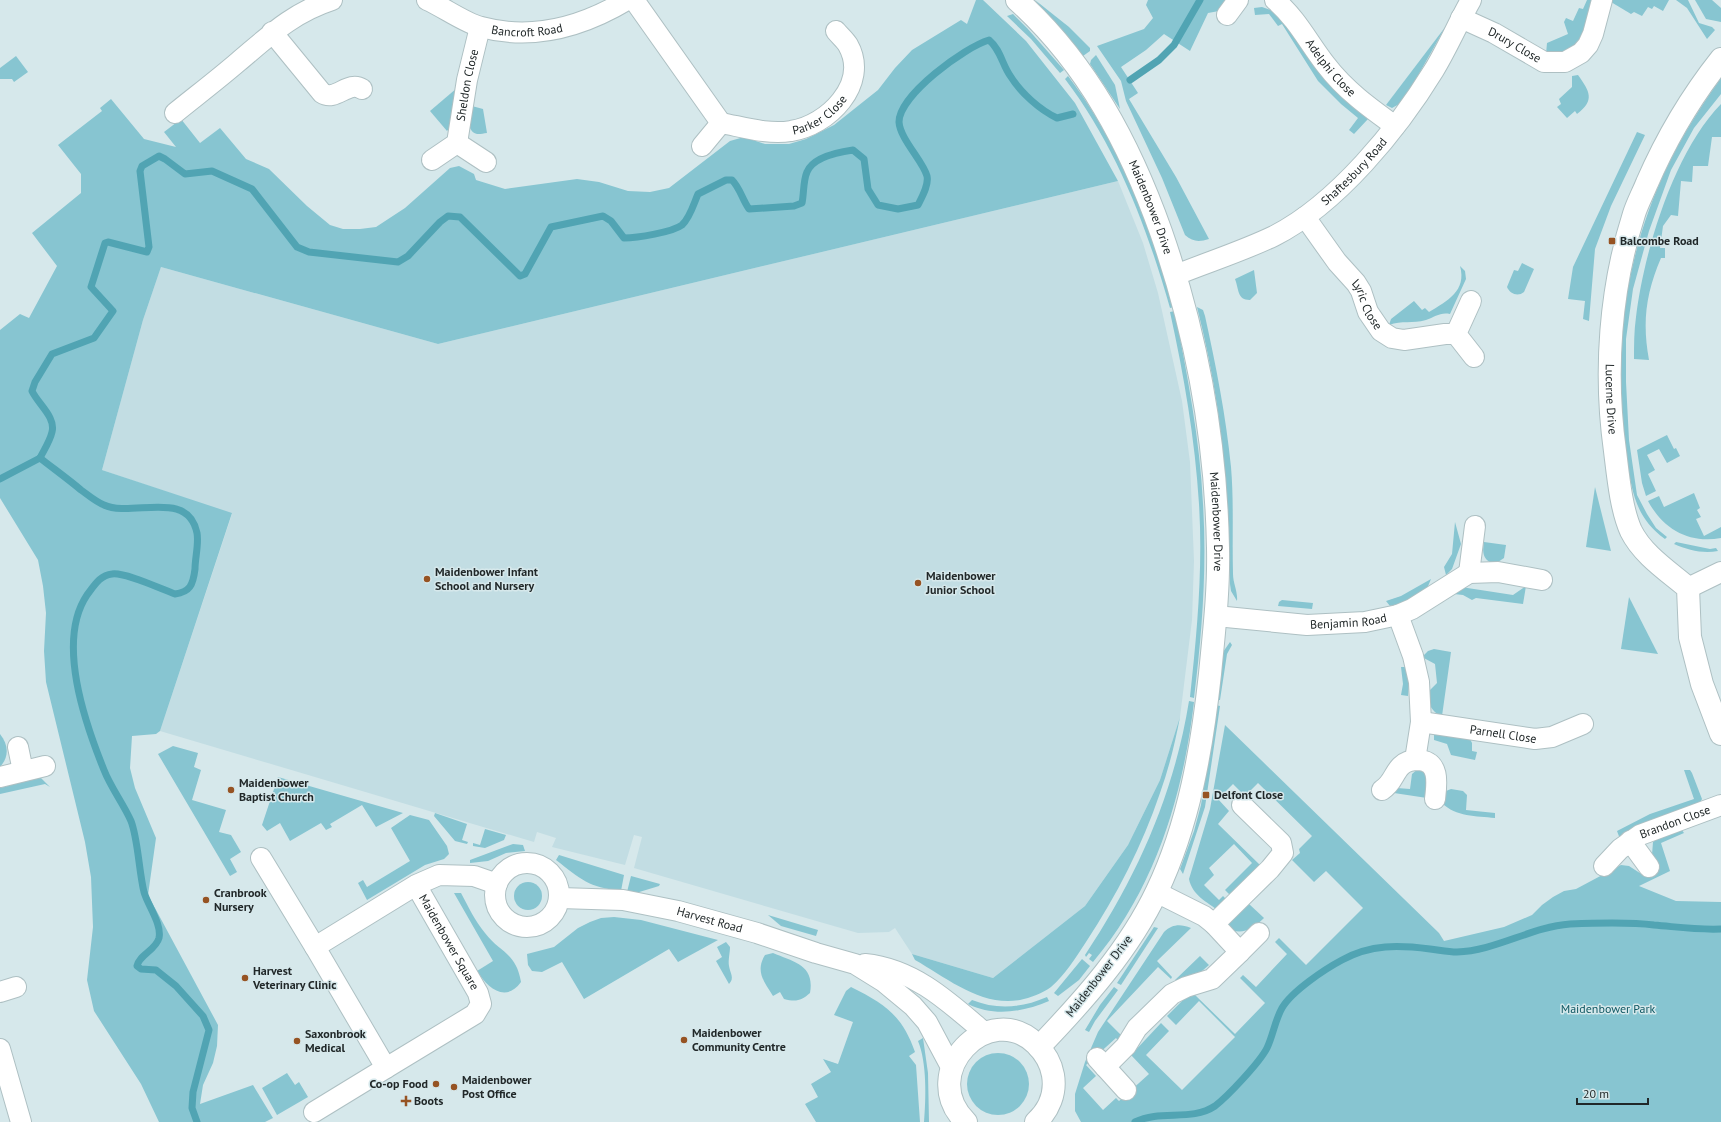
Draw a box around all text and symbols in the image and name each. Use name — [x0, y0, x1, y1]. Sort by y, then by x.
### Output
street label: Bancroft Road — [490, 20, 564, 40]
street label: Drury Close — [1486, 23, 1544, 66]
street label: Adelphi Close — [1303, 36, 1359, 100]
street label: Sheldon Close — [453, 47, 481, 122]
street label: Parker Close — [791, 92, 850, 138]
street label: Shaftesbury Road — [1318, 134, 1390, 208]
street label: Maidenbower Drive — [1126, 158, 1176, 256]
place label: Balcombe Road — [1620, 233, 1699, 248]
marker: Balcombe Road — [1607, 236, 1617, 246]
street label: Lyric Close — [1349, 276, 1386, 332]
street label: Lucerne Drive — [1603, 364, 1621, 435]
street label: Maidenbower Drive — [1207, 471, 1226, 572]
place label: Maidenbower Infant School and Nursery — [435, 564, 539, 593]
place label: Maidenbower Junior School — [925, 568, 996, 597]
marker: Maidenbower Infant School and Nursery — [422, 574, 432, 584]
marker: Maidenbower Junior School — [913, 578, 923, 588]
street label: Benjamin Road — [1310, 610, 1388, 632]
street label: Parnell Close — [1469, 721, 1538, 746]
place label: Maidenbower Baptist Church — [239, 775, 314, 804]
marker: Maidenbower Baptist Church — [226, 785, 236, 795]
place label: Delfont Close — [1214, 787, 1283, 802]
marker: Delfont Close — [1201, 790, 1211, 800]
street label: Brandon Close — [1637, 802, 1712, 842]
place label: Cranbrook Nursery — [214, 885, 267, 914]
street label: Maidenbower Square — [416, 891, 483, 993]
marker: Cranbrook Nursery — [201, 895, 211, 905]
street label: Harvest Road — [675, 903, 744, 936]
street label: Maidenbower Drive — [1062, 932, 1135, 1020]
place label: Harvest Veterinary Clinic — [252, 963, 336, 992]
marker: Harvest Veterinary Clinic — [240, 973, 250, 983]
park label: Maidenbower Park — [1561, 1001, 1656, 1016]
place label: Maidenbower Community Centre — [692, 1025, 786, 1054]
place label: Saxonbrook Medical — [305, 1026, 366, 1055]
marker: Maidenbower Community Centre — [679, 1035, 689, 1045]
marker: Saxonbrook Medical — [292, 1036, 302, 1046]
place label: Maidenbower Post Office — [462, 1072, 532, 1101]
place label: Co-op Food — [370, 1076, 428, 1091]
marker: Co-op Food — [431, 1079, 441, 1089]
scale bar — [1577, 1080, 1648, 1106]
marker: Maidenbower Post Office — [449, 1082, 459, 1092]
text: 20 m — [1583, 1086, 1609, 1101]
place label: Boots — [414, 1093, 443, 1108]
marker: Boots — [401, 1096, 411, 1106]

